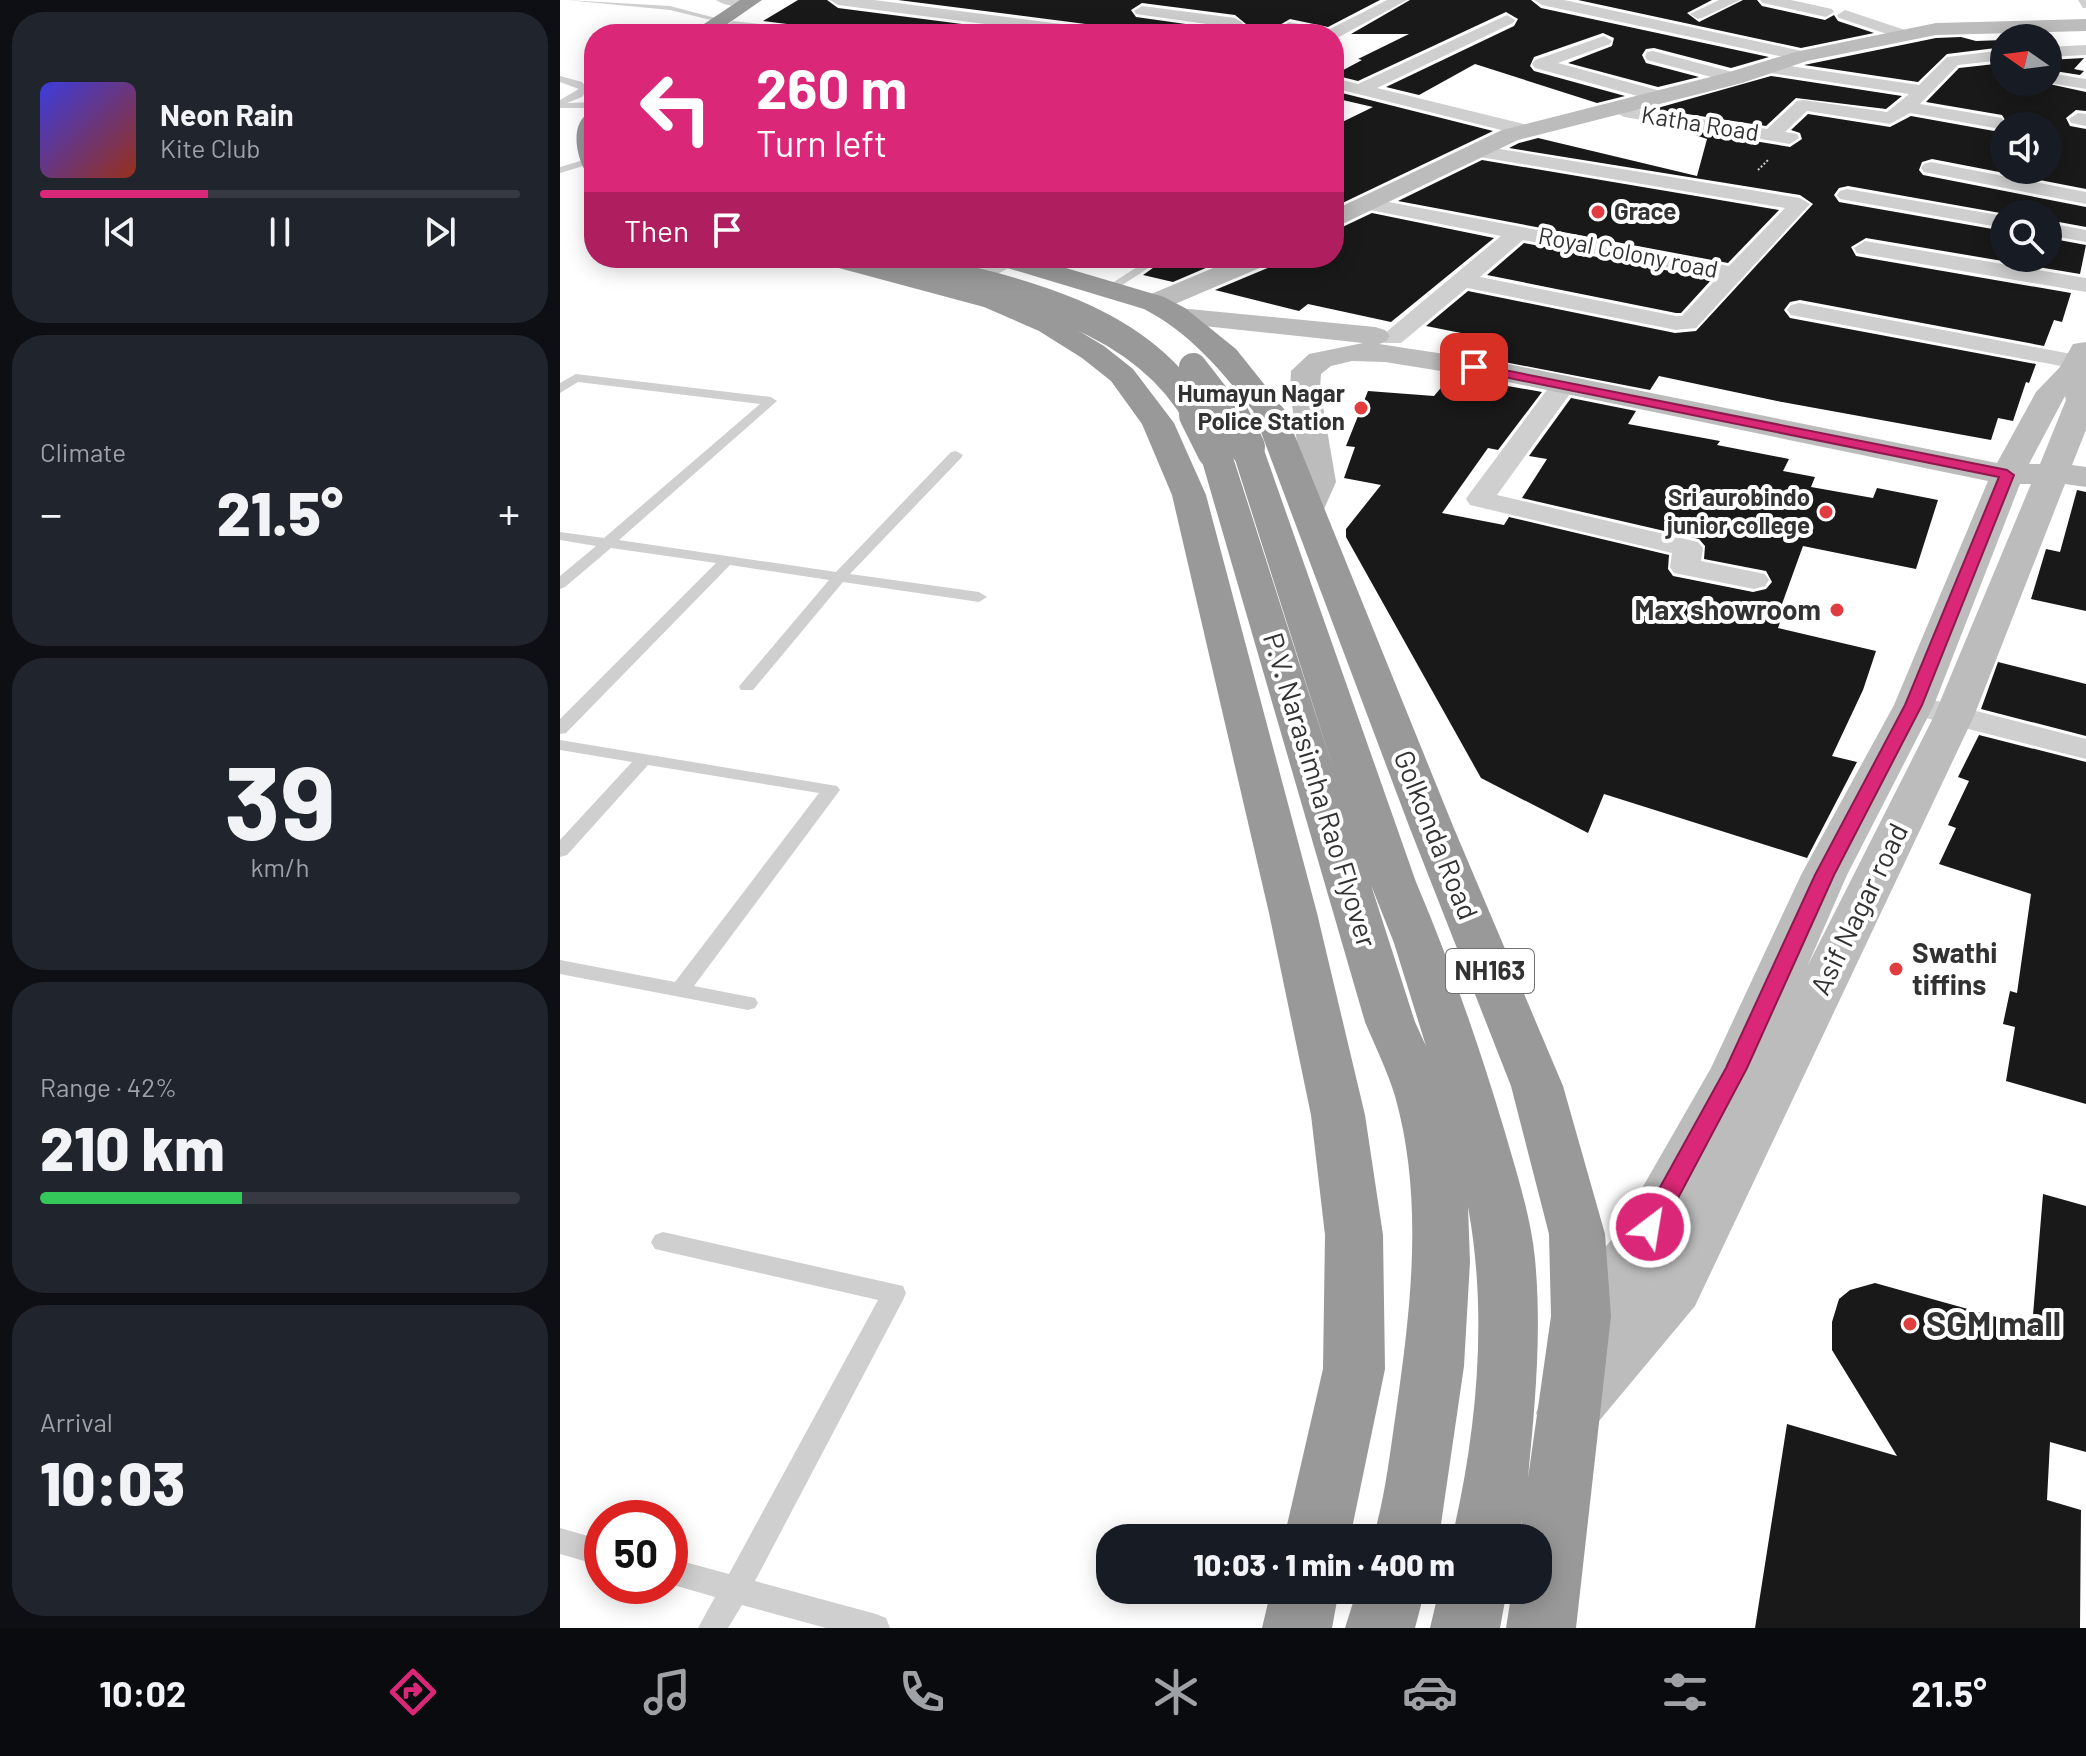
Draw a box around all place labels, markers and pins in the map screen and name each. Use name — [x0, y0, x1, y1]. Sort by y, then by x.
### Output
place label: Grace — [1614, 196, 1676, 225]
marker: Grace — [1589, 203, 1607, 221]
pin — [1440, 333, 1508, 401]
place label: Humayun Nagar Police Station — [1178, 378, 1345, 435]
marker: Humayun Nagar Police Station — [1352, 399, 1370, 417]
place label: Sri aurobindo junior college — [1665, 482, 1810, 539]
marker: Sri aurobindo junior college — [1817, 503, 1835, 521]
place label: Max showroom — [1635, 592, 1821, 626]
marker: Max showroom — [1828, 601, 1846, 619]
place label: Swathi tiffins — [1912, 935, 1997, 1001]
marker: Swathi tiffins — [1887, 960, 1905, 978]
place label: SGM mall — [1926, 1302, 2061, 1343]
marker: SGM mall — [1901, 1315, 1919, 1333]

